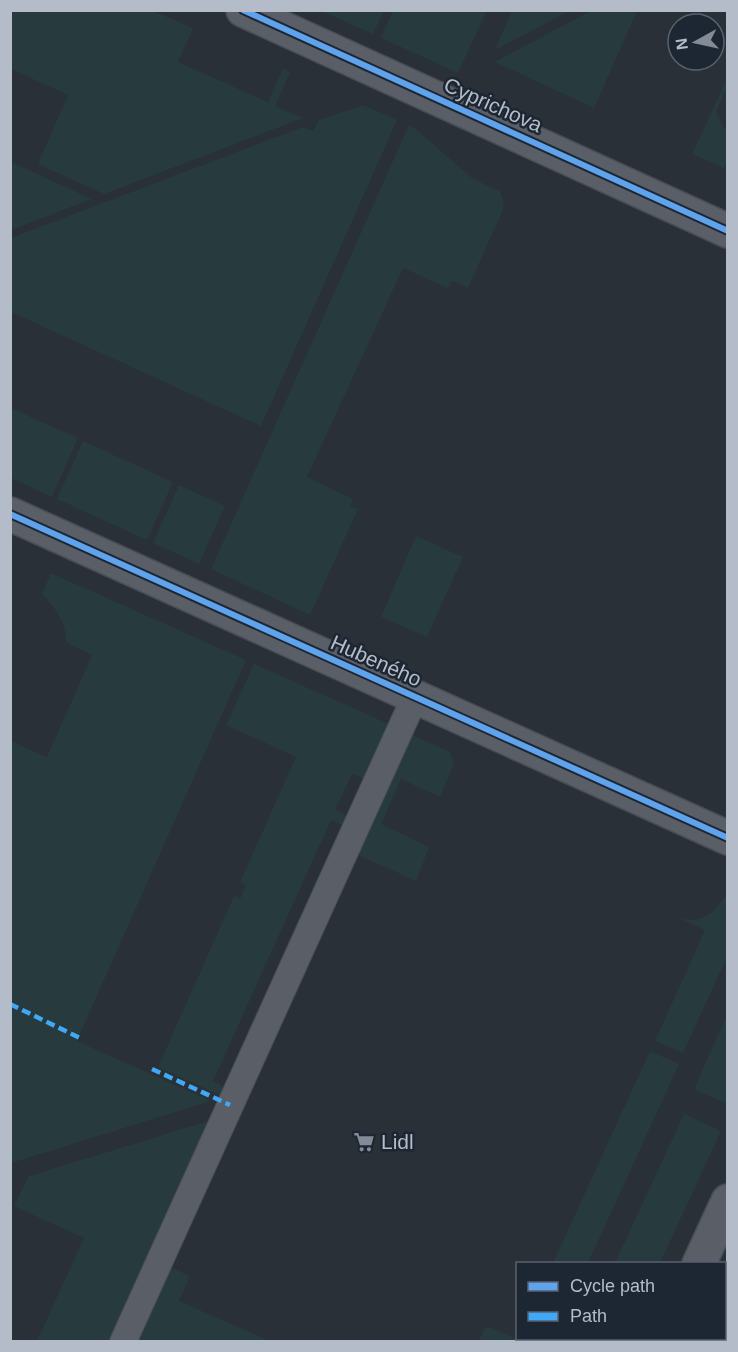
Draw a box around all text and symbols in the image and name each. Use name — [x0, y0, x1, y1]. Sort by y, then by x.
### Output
north arrow — [666, 12, 726, 72]
text: N — [672, 37, 691, 51]
street label: Cyprichova — [441, 73, 546, 137]
street label: Hubeného — [327, 630, 425, 691]
supermarket icon: Lidl — [352, 1130, 376, 1154]
place label: Lidl — [381, 1130, 414, 1153]
legend — [516, 1262, 726, 1340]
text: Cycle path — [570, 1276, 655, 1296]
text: Path — [570, 1306, 607, 1326]

